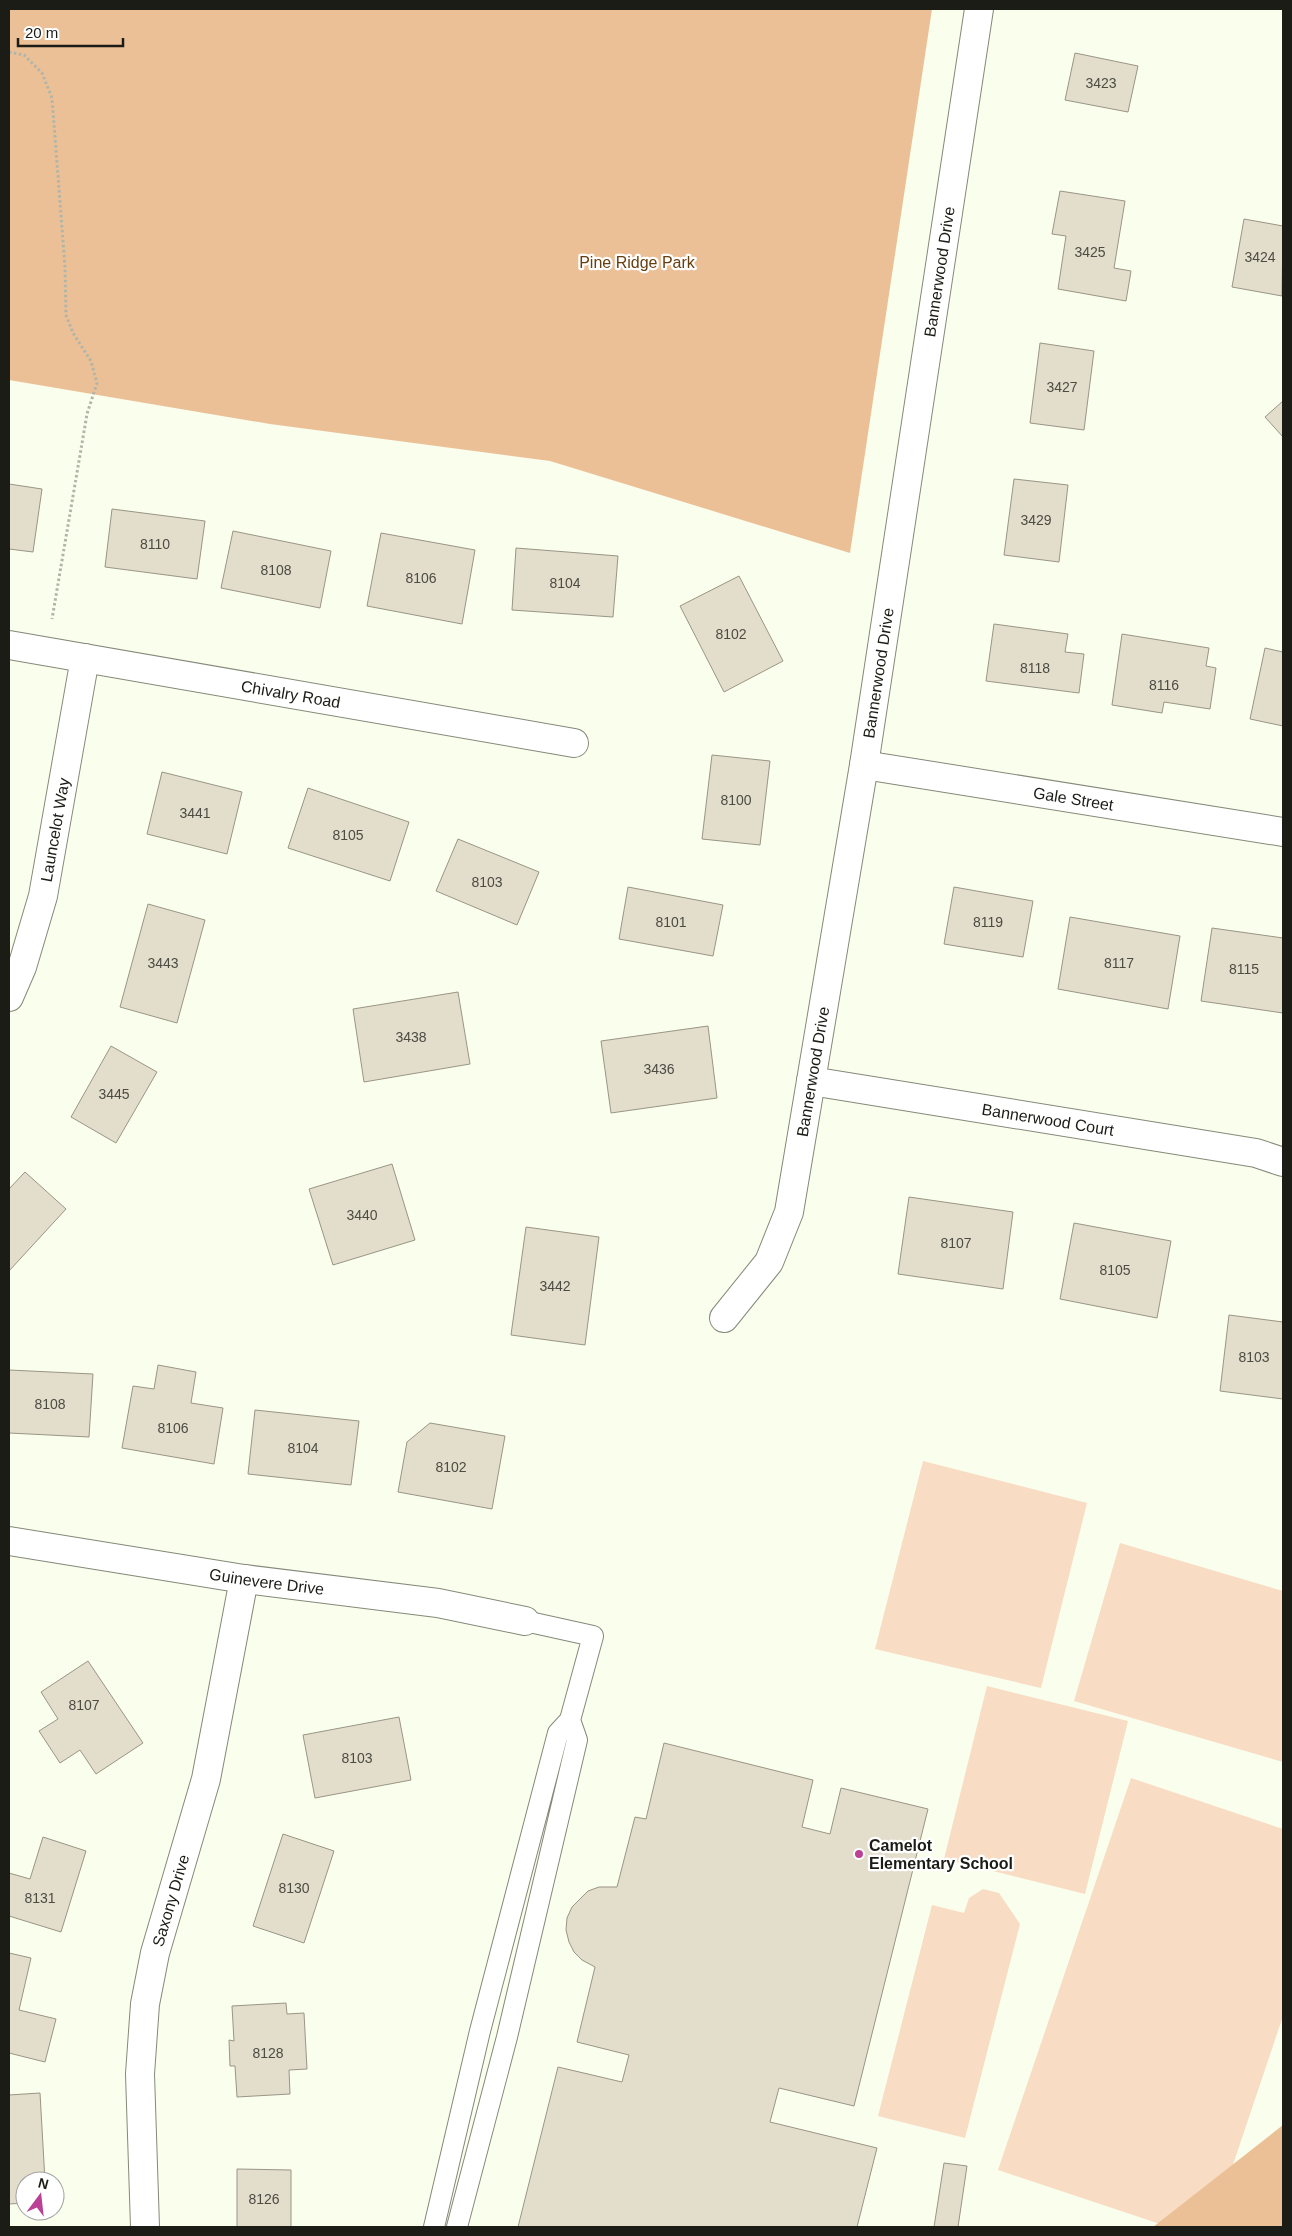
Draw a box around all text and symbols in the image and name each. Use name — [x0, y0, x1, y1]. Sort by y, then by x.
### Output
scale bar — [18, 15, 122, 47]
text: 20 m — [25, 24, 58, 41]
house number: 3423 — [1085, 75, 1117, 91]
street label: Bannerwood Drive — [921, 205, 958, 338]
house number: 3425 — [1074, 244, 1106, 260]
house number: 3424 — [1244, 249, 1276, 265]
park label: Pine Ridge Park — [579, 254, 696, 271]
house number: 3427 — [1046, 379, 1078, 395]
house number: 3429 — [1020, 512, 1052, 528]
house number: 8110 — [140, 536, 170, 552]
house number: 8108 — [260, 562, 292, 578]
house number: 8106 — [405, 570, 437, 586]
house number: 8104 — [549, 575, 581, 591]
street label: Bannerwood Drive — [860, 607, 897, 739]
house number: 8102 — [715, 626, 747, 642]
house number: 8118 — [1020, 660, 1050, 676]
street label: Chivalry Road — [240, 677, 342, 711]
house number: 8116 — [1149, 677, 1179, 693]
street label: Launcelot Way — [38, 777, 73, 883]
street label: Gale Street — [1032, 784, 1115, 814]
house number: 8100 — [720, 792, 752, 808]
house number: 3441 — [179, 805, 211, 821]
house number: 8105 — [332, 827, 364, 843]
house number: 8103 — [471, 874, 503, 890]
house number: 8101 — [655, 914, 687, 930]
house number: 8119 — [973, 914, 1003, 930]
house number: 3443 — [147, 955, 179, 971]
house number: 8117 — [1104, 955, 1134, 971]
house number: 8115 — [1229, 961, 1259, 977]
street label: Bannerwood Drive — [794, 1005, 832, 1138]
house number: 3438 — [395, 1029, 427, 1045]
house number: 3436 — [643, 1061, 675, 1077]
house number: 3445 — [98, 1086, 130, 1102]
street label: Bannerwood Court — [981, 1101, 1116, 1139]
house number: 3440 — [346, 1207, 378, 1223]
house number: 8107 — [940, 1235, 972, 1251]
house number: 8105 — [1099, 1262, 1131, 1278]
house number: 3442 — [539, 1278, 571, 1294]
house number: 8103 — [1238, 1349, 1270, 1365]
house number: 8108 — [34, 1396, 66, 1412]
house number: 8106 — [157, 1420, 189, 1436]
house number: 8104 — [287, 1440, 319, 1456]
house number: 8102 — [435, 1459, 467, 1475]
street label: Guinevere Drive — [208, 1566, 325, 1598]
house number: 8107 — [68, 1697, 100, 1713]
house number: 8103 — [341, 1750, 373, 1766]
place label: Camelot Elementary School — [869, 1837, 1013, 1872]
marker: Camelot Elementary School — [853, 1848, 865, 1860]
street label: Saxony Drive — [149, 1852, 192, 1949]
house number: 8130 — [278, 1880, 310, 1896]
house number: 8131 — [24, 1890, 56, 1906]
house number: 8128 — [252, 2045, 284, 2061]
north arrow — [15, 2171, 65, 2221]
text: N — [36, 2174, 50, 2192]
house number: 8126 — [248, 2191, 280, 2207]

